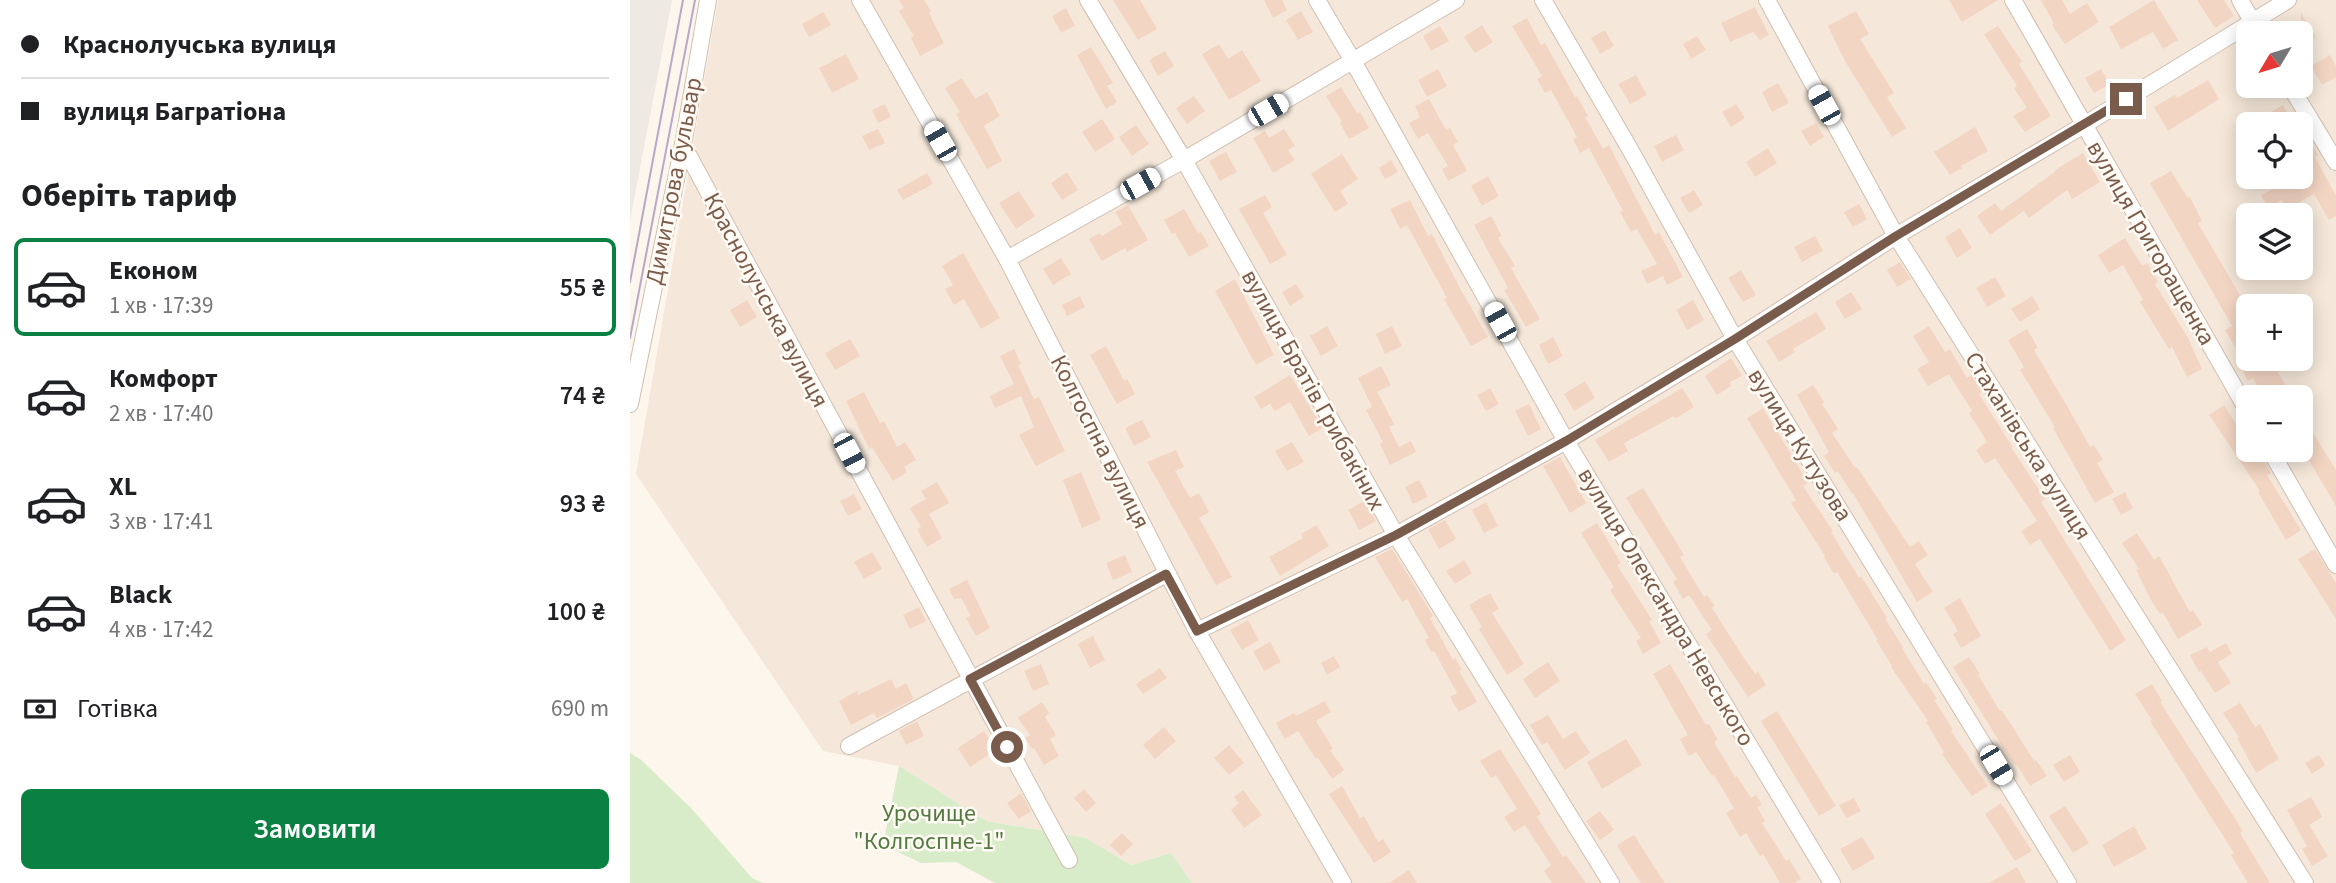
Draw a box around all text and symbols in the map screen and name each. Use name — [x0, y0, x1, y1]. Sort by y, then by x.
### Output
north arrow — [2236, 21, 2314, 98]
map controls — [2236, 21, 2313, 462]
text: Краснолучська вулиця — [63, 26, 337, 63]
street label: Димитрова бульвар — [637, 74, 711, 288]
car — [1805, 82, 1844, 128]
route end — [2110, 83, 2142, 115]
car — [1245, 90, 1292, 130]
text: вулиця Багратіона — [63, 93, 286, 130]
button: locate — [2236, 112, 2313, 189]
car — [921, 118, 960, 164]
street label: вулиця Григоращенка — [2078, 134, 2224, 352]
car — [1117, 165, 1164, 203]
text: Оберіть тариф — [21, 173, 237, 219]
street label: Краснолучська вулиця — [694, 186, 838, 414]
button: layers — [2236, 203, 2313, 280]
text: Економ — [109, 252, 198, 289]
icon: car — [25, 256, 88, 319]
street label: вулиця Братів Грибакіних — [1232, 263, 1394, 517]
text: 55 ₴ — [560, 269, 605, 306]
text: 1 хв · 17:39 — [109, 289, 213, 322]
button: + — [2236, 294, 2313, 371]
car — [1481, 299, 1520, 345]
street label: Стаханівська вулиця — [1956, 345, 2100, 547]
street label: Колгоспна вулиця — [1041, 349, 1159, 535]
text: Комфорт — [109, 360, 218, 397]
street label: вулиця Кутузова — [1739, 362, 1861, 528]
icon: car — [25, 364, 88, 427]
text: 74 ₴ — [560, 377, 605, 414]
button: − — [2236, 385, 2313, 462]
text: 2 хв · 17:40 — [109, 397, 213, 430]
car — [830, 430, 869, 476]
street label: вулиця Олександра Невського — [1569, 461, 1763, 753]
text: XL — [109, 468, 137, 505]
icon: car — [25, 472, 88, 535]
text: 93 ₴ — [560, 485, 605, 522]
text: 3 хв · 17:41 — [109, 505, 213, 538]
text: Black — [109, 576, 172, 613]
icon: car — [25, 580, 88, 643]
text: 100 ₴ — [546, 593, 605, 630]
text: 4 хв · 17:42 — [109, 613, 213, 646]
icon: cash — [21, 690, 59, 728]
text: Готівка — [77, 690, 158, 727]
text: 690 m — [551, 692, 609, 725]
route start — [991, 731, 1023, 763]
car — [1977, 742, 2016, 788]
button: Замовити — [21, 789, 609, 869]
park label: Урочище "Колгоспне-1" — [853, 796, 1005, 859]

